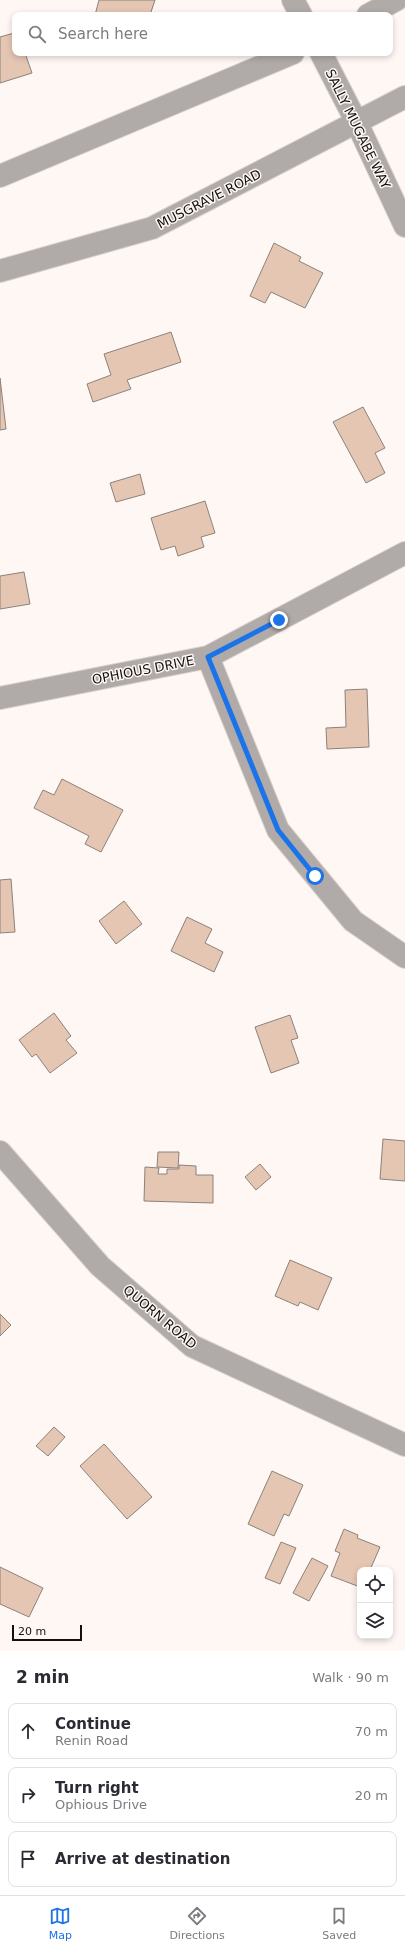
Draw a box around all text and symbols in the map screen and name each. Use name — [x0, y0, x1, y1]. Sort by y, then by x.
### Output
search box — [12, 12, 393, 56]
icon: search — [26, 23, 48, 45]
text: Search here — [58, 25, 148, 43]
street label: SALLY MUGABE WAY — [323, 67, 394, 191]
street label: MUSGRAVE ROAD — [154, 166, 264, 232]
route end — [270, 611, 288, 629]
street label: OPHIOUS DRIVE — [91, 653, 195, 687]
route start — [306, 867, 324, 885]
street label: QUORN ROAD — [120, 1282, 200, 1352]
map controls — [357, 1567, 393, 1639]
button: locate — [357, 1567, 393, 1603]
button: layers — [357, 1603, 393, 1639]
scale bar — [12, 1623, 82, 1642]
text: 20 m — [18, 1625, 46, 1638]
text: 2 min — [16, 1667, 69, 1687]
text: Walk · 90 m — [312, 1670, 389, 1685]
text: Continue — [55, 1715, 131, 1733]
icon: ahead — [17, 1720, 39, 1742]
text: 70 m — [355, 1724, 388, 1739]
text: Renin Road — [55, 1733, 128, 1748]
text: Turn right — [55, 1779, 139, 1797]
icon: right — [17, 1784, 39, 1806]
text: 20 m — [355, 1788, 388, 1803]
text: Ophious Drive — [55, 1797, 147, 1812]
icon: arrive — [17, 1848, 39, 1870]
text: Arrive at destination — [55, 1850, 230, 1868]
tab: Map — [49, 1905, 72, 1942]
tab: Directions — [169, 1905, 225, 1942]
tab: Saved — [322, 1905, 356, 1942]

